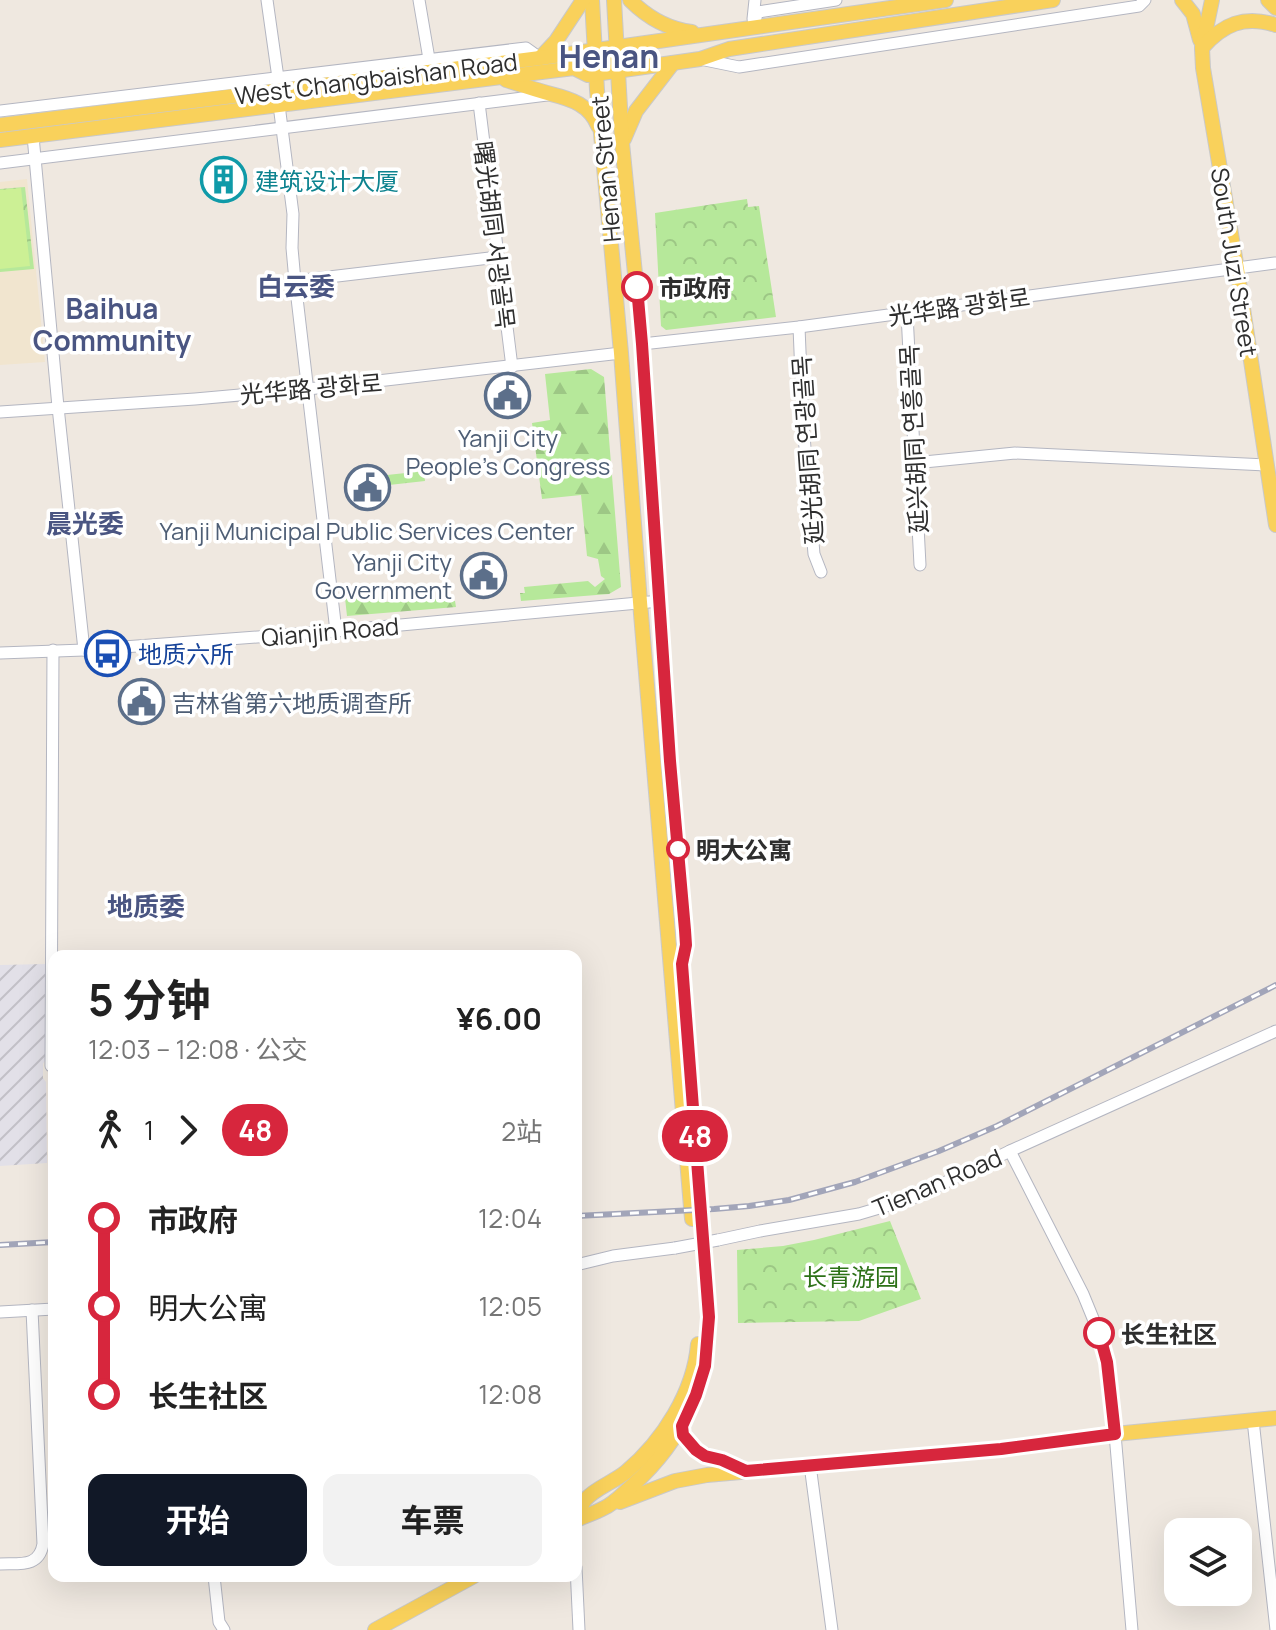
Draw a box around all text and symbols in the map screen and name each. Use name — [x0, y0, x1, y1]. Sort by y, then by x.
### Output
district label: Henan — [559, 34, 659, 78]
street label: West Changbaishan Road — [233, 44, 519, 112]
street label: Henan Street — [582, 94, 628, 244]
street label: 曙光胡同 서광골목 — [467, 139, 523, 331]
building icon: 建筑设计大厦 — [200, 156, 248, 204]
place label: 建筑设计大厦 — [255, 164, 399, 197]
street label: South Juzi Street — [1204, 165, 1266, 359]
district label: 白云委 — [257, 268, 335, 304]
place label: 市政府 — [659, 271, 731, 304]
marker: 市政府 — [622, 272, 652, 302]
street label: 光华路 광화로 — [886, 280, 1032, 332]
district label: Baihua Community — [33, 289, 192, 359]
street label: 延兴胡同 연흥골목 — [892, 344, 934, 534]
street label: 延光胡同 연광골목 — [784, 355, 830, 545]
street label: 光华路 광화로 — [238, 365, 384, 411]
public building icon: Yanji City People's Congress — [484, 371, 532, 419]
place label: Yanji City People's Congress — [406, 421, 610, 482]
public building icon: Yanji Municipal Public Services Center — [343, 464, 391, 512]
district label: 晨光委 — [46, 505, 124, 541]
place label: Yanji Municipal Public Services Center — [160, 514, 575, 547]
place label: Yanji City Government — [315, 545, 452, 606]
public building icon: Yanji City Government — [459, 551, 507, 599]
street label: Qianjin Road — [260, 609, 400, 653]
bus stop icon: 地质六所 — [83, 629, 131, 677]
place label: 地质六所 — [138, 637, 234, 670]
public building icon: 吉林省第六地质调查所 — [117, 678, 165, 726]
place label: 吉林省第六地质调查所 — [172, 686, 412, 719]
place label: 明大公寓 — [696, 833, 792, 866]
marker: 明大公寓 — [667, 838, 689, 860]
district label: 地质委 — [107, 888, 185, 924]
text: 5 分钟 — [88, 969, 211, 1029]
text: ¥6.00 — [456, 998, 542, 1039]
text: 12:03 – 12:08 · 公交 — [88, 1031, 307, 1067]
icon: walk — [88, 1108, 132, 1152]
icon: forward — [166, 1108, 210, 1152]
line badge: 48 — [659, 1110, 731, 1162]
text: 48 — [238, 1111, 272, 1149]
text: 1 — [144, 1112, 154, 1148]
text: 2站 — [501, 1113, 542, 1149]
text: 48 — [678, 1117, 712, 1155]
street label: Tienan Road — [867, 1140, 1007, 1224]
text: 市政府 — [148, 1199, 238, 1240]
text: 12:04 — [478, 1200, 542, 1236]
park label: 长青游园 — [803, 1260, 899, 1293]
text: 明大公寓 — [148, 1287, 268, 1328]
text: 12:05 — [478, 1288, 542, 1324]
place label: 长生社区 — [1121, 1317, 1217, 1350]
marker: 长生社区 — [1084, 1318, 1114, 1348]
text: 长生社区 — [148, 1375, 268, 1416]
text: 12:08 — [478, 1376, 542, 1412]
button: 开始 — [88, 1474, 307, 1566]
button: 车票 — [323, 1474, 542, 1566]
map controls — [1164, 1518, 1252, 1606]
button: layers — [1164, 1518, 1252, 1606]

